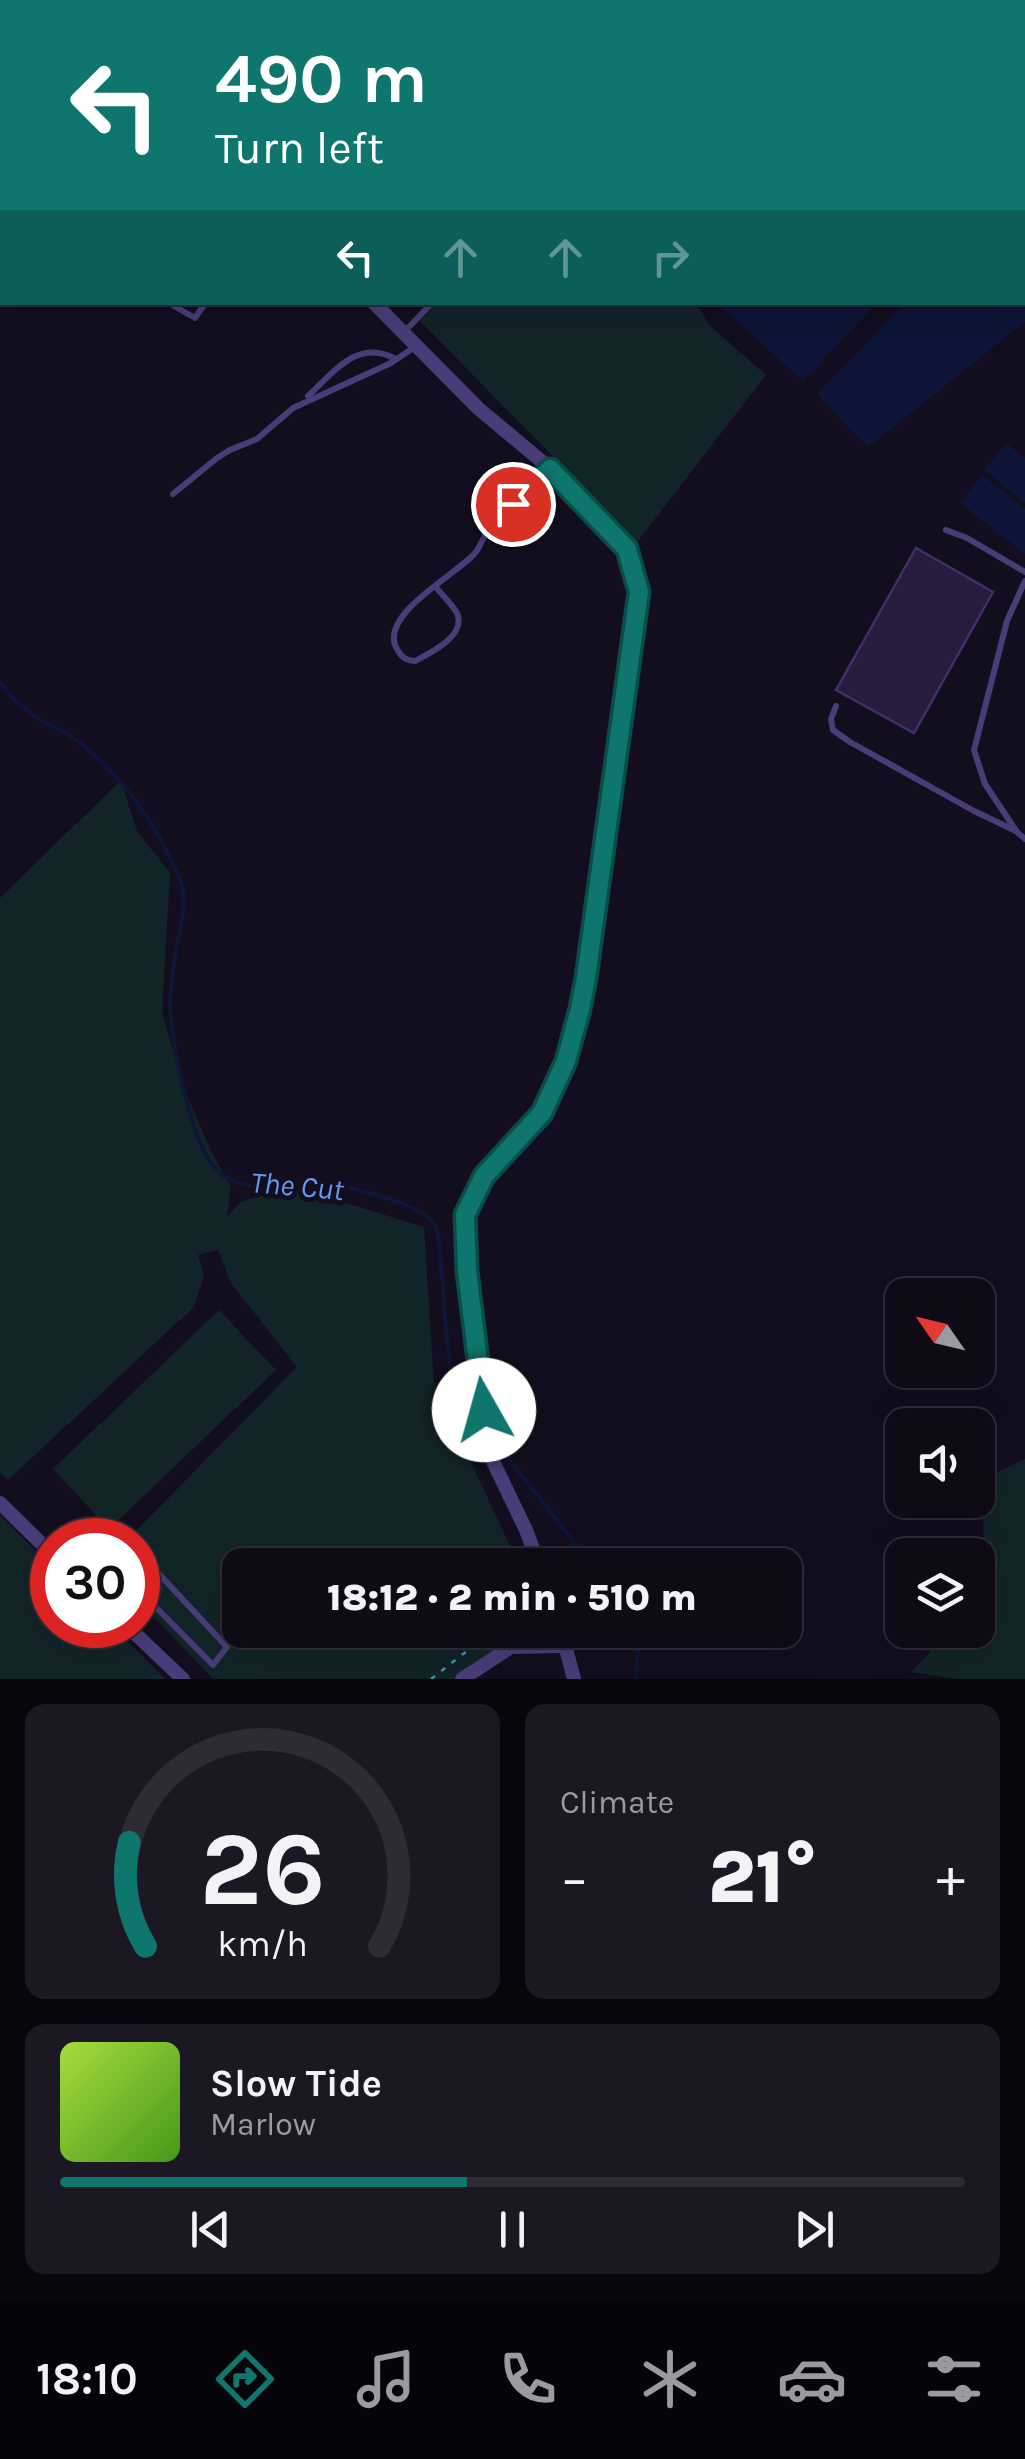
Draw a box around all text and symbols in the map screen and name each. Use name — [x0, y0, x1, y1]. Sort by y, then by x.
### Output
text: 490 m — [215, 38, 428, 120]
icon: left — [50, 40, 180, 170]
text: Turn left — [215, 122, 384, 174]
icon: left — [328, 230, 383, 285]
icon: ahead — [433, 230, 488, 285]
icon: ahead — [538, 230, 593, 285]
icon: right — [643, 230, 698, 285]
pin — [471, 462, 556, 547]
icon: arrive — [486, 477, 541, 532]
water label: The Cut — [249, 1164, 346, 1208]
north arrow — [885, 1278, 995, 1388]
map controls — [885, 1278, 995, 1648]
position arrow — [432, 1358, 536, 1462]
button: sound — [885, 1408, 995, 1518]
speed limit sign: 30 — [30, 1518, 160, 1648]
button: layers — [885, 1538, 995, 1648]
text: 18:12 · 2 min · 510 m — [327, 1575, 697, 1620]
text: Climate — [560, 1784, 674, 1821]
text: 26 — [199, 1809, 326, 1930]
text: 21° — [708, 1833, 817, 1921]
text: − — [560, 1846, 589, 1910]
text: + — [936, 1846, 965, 1910]
text: km/h — [217, 1923, 308, 1965]
text: Slow Tide — [210, 2061, 382, 2106]
text: Marlow — [210, 2106, 316, 2143]
icon: previous — [183, 2202, 238, 2257]
icon: pause — [485, 2202, 540, 2257]
icon: next — [787, 2202, 842, 2257]
icon: directions — [210, 2344, 280, 2414]
icon: music — [351, 2344, 421, 2414]
icon: phone — [493, 2344, 563, 2414]
icon: climate — [635, 2344, 705, 2414]
icon: car — [777, 2344, 847, 2414]
icon: filters — [919, 2344, 989, 2414]
text: 18:10 — [36, 2353, 138, 2405]

